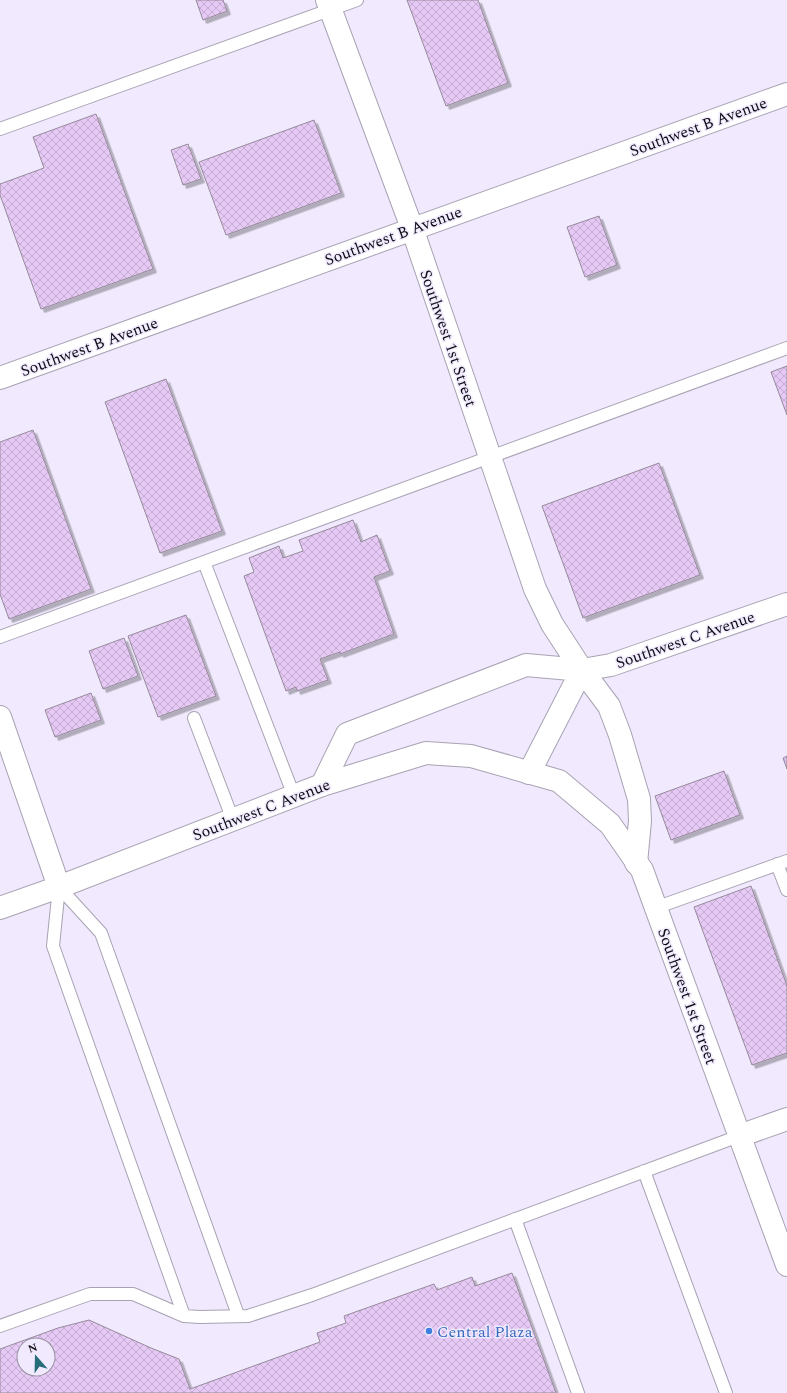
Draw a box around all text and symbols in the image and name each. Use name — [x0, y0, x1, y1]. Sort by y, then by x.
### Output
street label: Southwest B Avenue — [626, 91, 770, 163]
street label: Southwest B Avenue — [321, 200, 465, 272]
street label: Southwest 1st Street — [413, 266, 483, 411]
street label: Southwest B Avenue — [17, 311, 161, 383]
street label: Southwest C Avenue — [612, 605, 758, 675]
street label: Southwest C Avenue — [189, 773, 334, 847]
street label: Southwest 1st Street — [651, 925, 723, 1068]
place label: Central Plaza — [437, 1320, 533, 1344]
marker: Central Plaza — [424, 1326, 434, 1336]
north arrow — [16, 1337, 56, 1377]
text: N — [26, 1339, 40, 1358]

